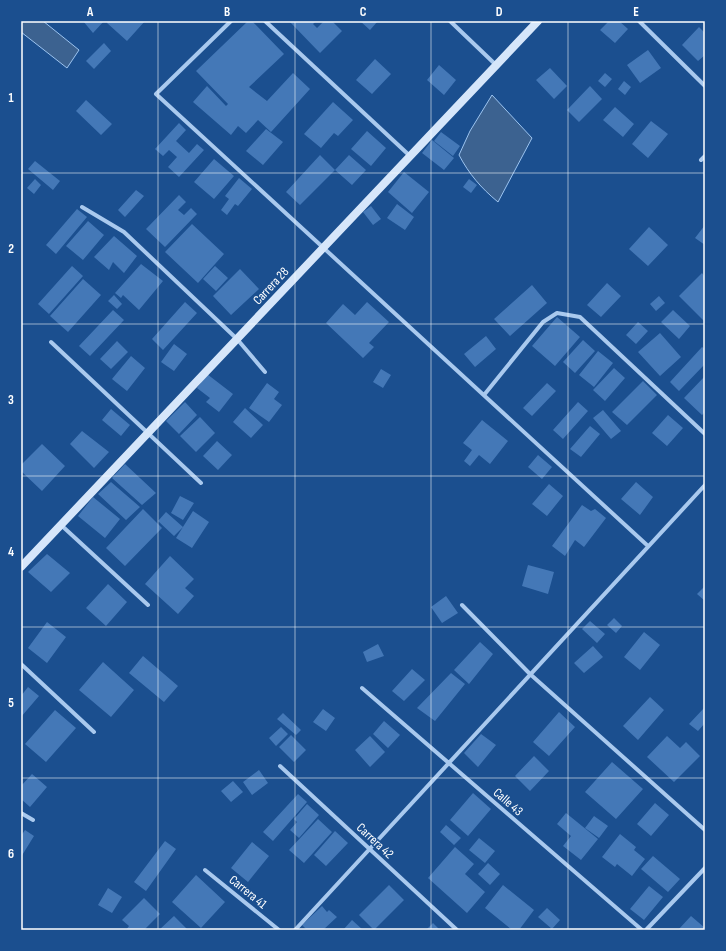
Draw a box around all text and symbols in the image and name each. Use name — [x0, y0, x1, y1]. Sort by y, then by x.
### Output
text: A — [86, 4, 94, 20]
text: B — [224, 4, 230, 20]
text: C — [360, 4, 367, 20]
text: D — [496, 4, 503, 20]
text: E — [633, 4, 639, 20]
text: 1 — [8, 90, 14, 106]
text: 2 — [8, 241, 14, 257]
street label: Carrera 28 — [250, 264, 292, 308]
text: 3 — [8, 392, 14, 408]
text: 4 — [8, 544, 14, 560]
text: 5 — [8, 695, 14, 711]
street label: Calle 43 — [490, 785, 526, 819]
street label: Carrera 42 — [353, 820, 397, 862]
text: 6 — [8, 846, 14, 862]
street label: Carrera 41 — [226, 872, 271, 912]

